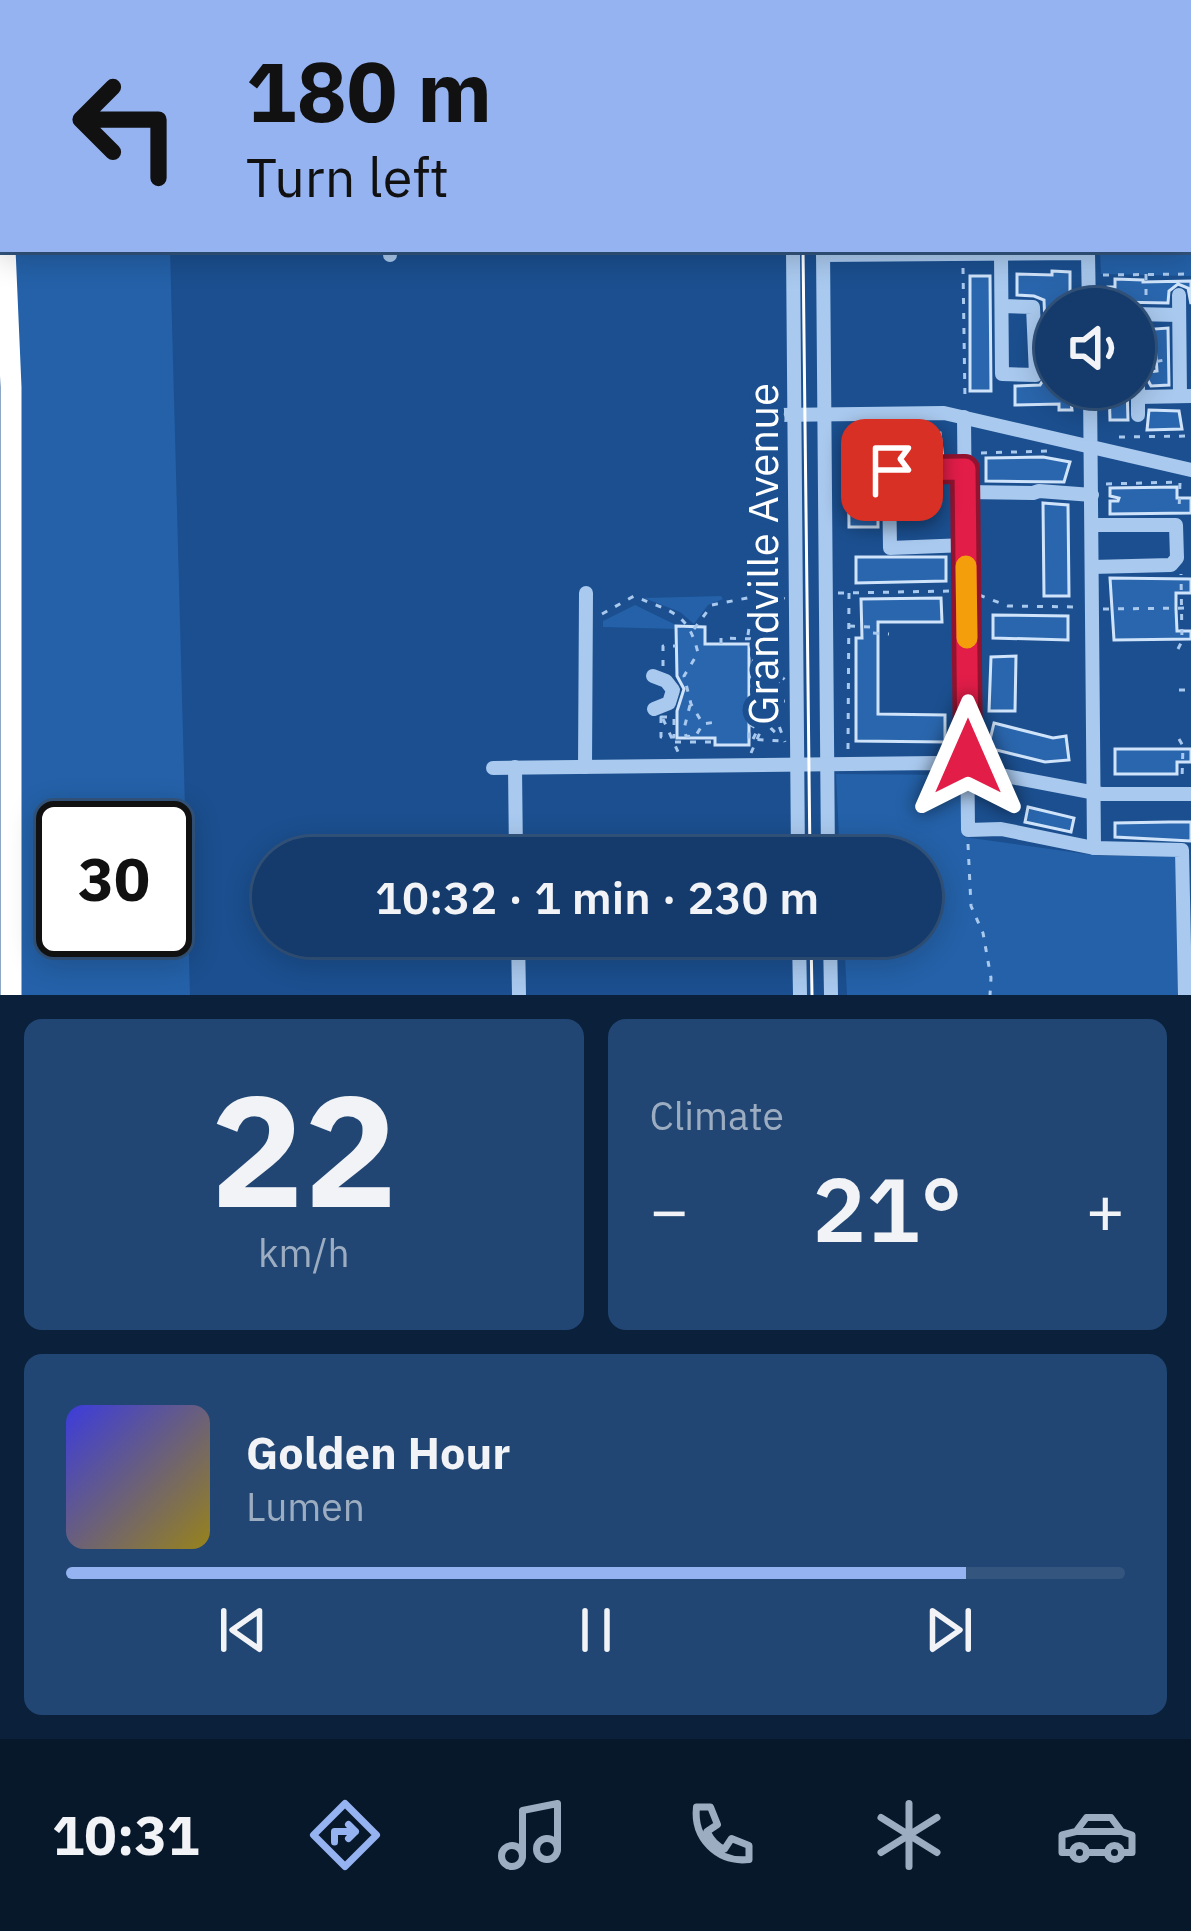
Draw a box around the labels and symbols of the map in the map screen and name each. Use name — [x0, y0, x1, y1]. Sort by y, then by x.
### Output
street label: Grandville Avenue — [735, 383, 790, 725]
pin — [841, 419, 943, 521]
position arrow — [905, 694, 1031, 820]
speed limit sign: 30 — [36, 801, 192, 957]

